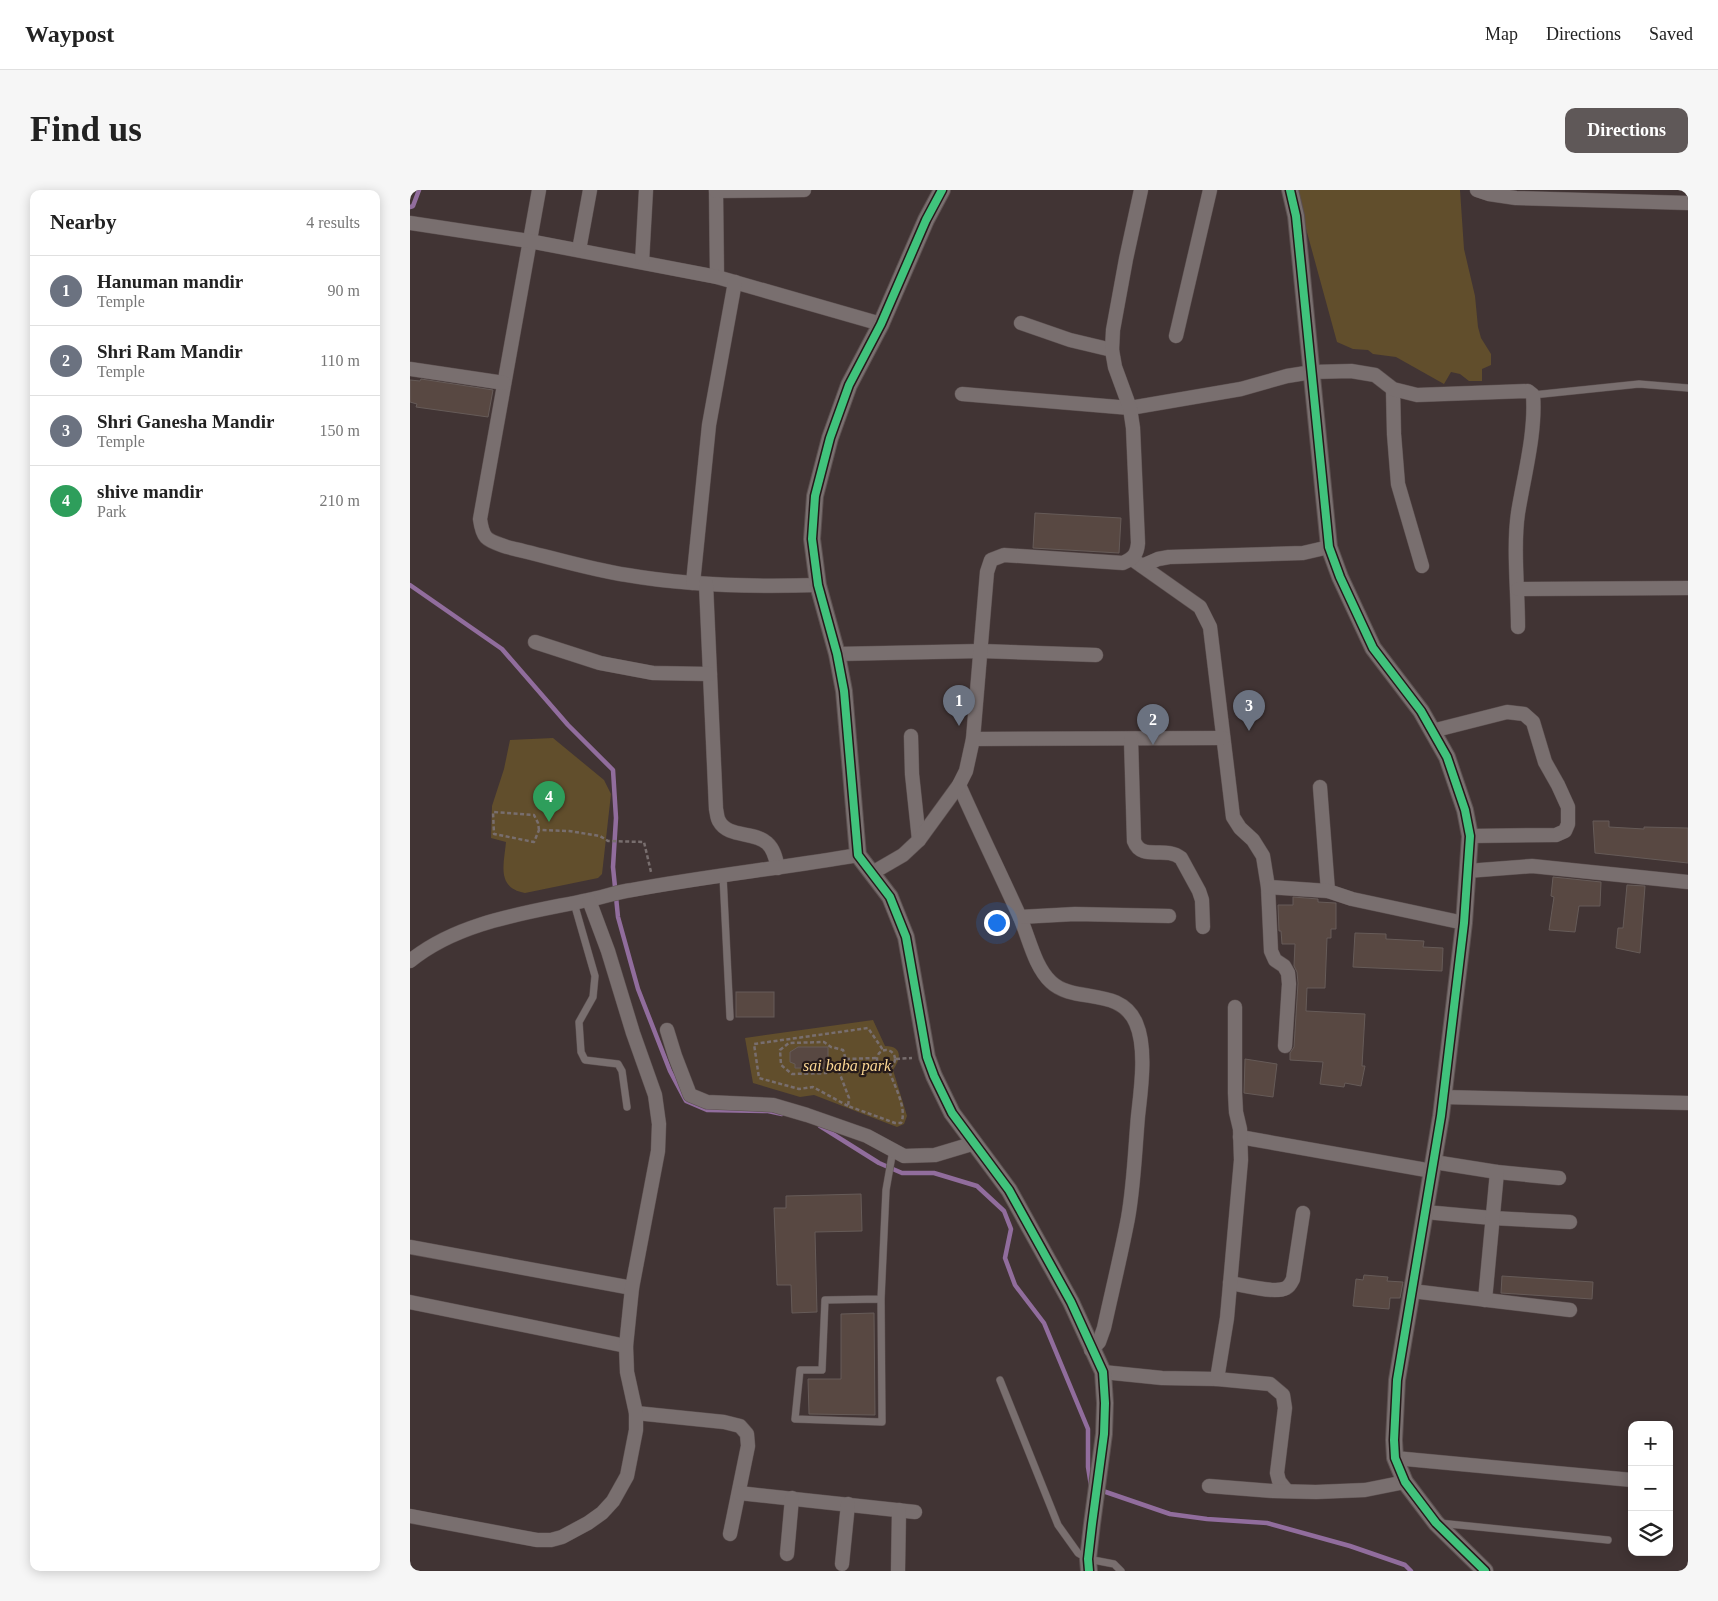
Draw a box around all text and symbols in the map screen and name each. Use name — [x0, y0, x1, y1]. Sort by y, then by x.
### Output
text: Waypost — [25, 21, 114, 47]
text: Map — [1485, 24, 1518, 44]
text: Directions — [1546, 24, 1621, 44]
text: Saved — [1649, 24, 1693, 44]
button: Directions — [1565, 108, 1688, 153]
text: Find us — [30, 110, 142, 149]
text: Nearby — [50, 210, 117, 234]
text: 4 results — [306, 214, 360, 231]
text: Hanuman mandir — [97, 271, 243, 292]
text: 1 — [62, 282, 70, 299]
text: 90 m — [328, 282, 360, 299]
text: Temple — [97, 293, 145, 310]
text: Shri Ram Mandir — [97, 341, 243, 362]
text: 2 — [62, 352, 70, 369]
text: 110 m — [320, 352, 360, 369]
text: Temple — [97, 363, 145, 380]
text: Shri Ganesha Mandir — [97, 411, 274, 432]
text: 3 — [62, 422, 70, 439]
text: 150 m — [320, 422, 360, 439]
text: Temple — [97, 433, 145, 450]
text: shive mandir — [97, 481, 203, 502]
text: 4 — [62, 492, 70, 509]
text: 210 m — [320, 492, 360, 509]
text: Park — [97, 503, 126, 520]
pin: 1 — [943, 685, 975, 726]
pin: 3 — [1233, 690, 1265, 731]
pin: 2 — [1137, 704, 1169, 745]
pin: 4 — [533, 781, 565, 822]
your location — [984, 910, 1010, 936]
park label: sai baba park — [803, 1057, 892, 1075]
map controls — [1628, 1421, 1673, 1556]
button: + — [1628, 1421, 1673, 1466]
button: − — [1628, 1466, 1673, 1511]
button: layers — [1628, 1511, 1673, 1556]

